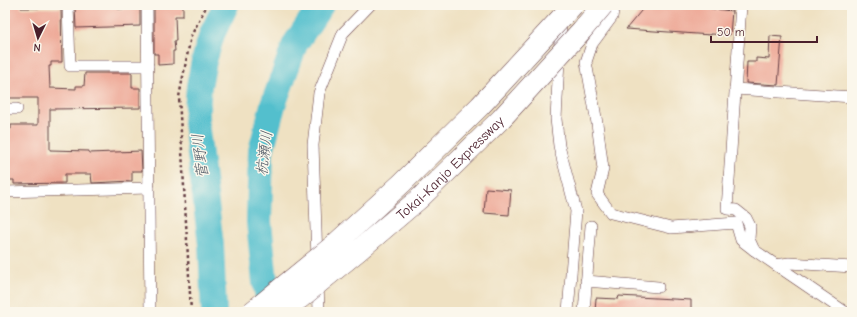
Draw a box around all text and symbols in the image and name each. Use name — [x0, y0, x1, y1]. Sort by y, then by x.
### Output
north arrow — [18, 18, 58, 58]
scale bar — [711, 18, 817, 44]
text: 50 m — [717, 25, 745, 39]
text: N — [33, 41, 41, 54]
street label: Tokai-Kanjo Expressway — [393, 112, 508, 223]
water label: 杭瀬川 — [252, 130, 276, 176]
water label: 菅野川 — [188, 133, 212, 179]

